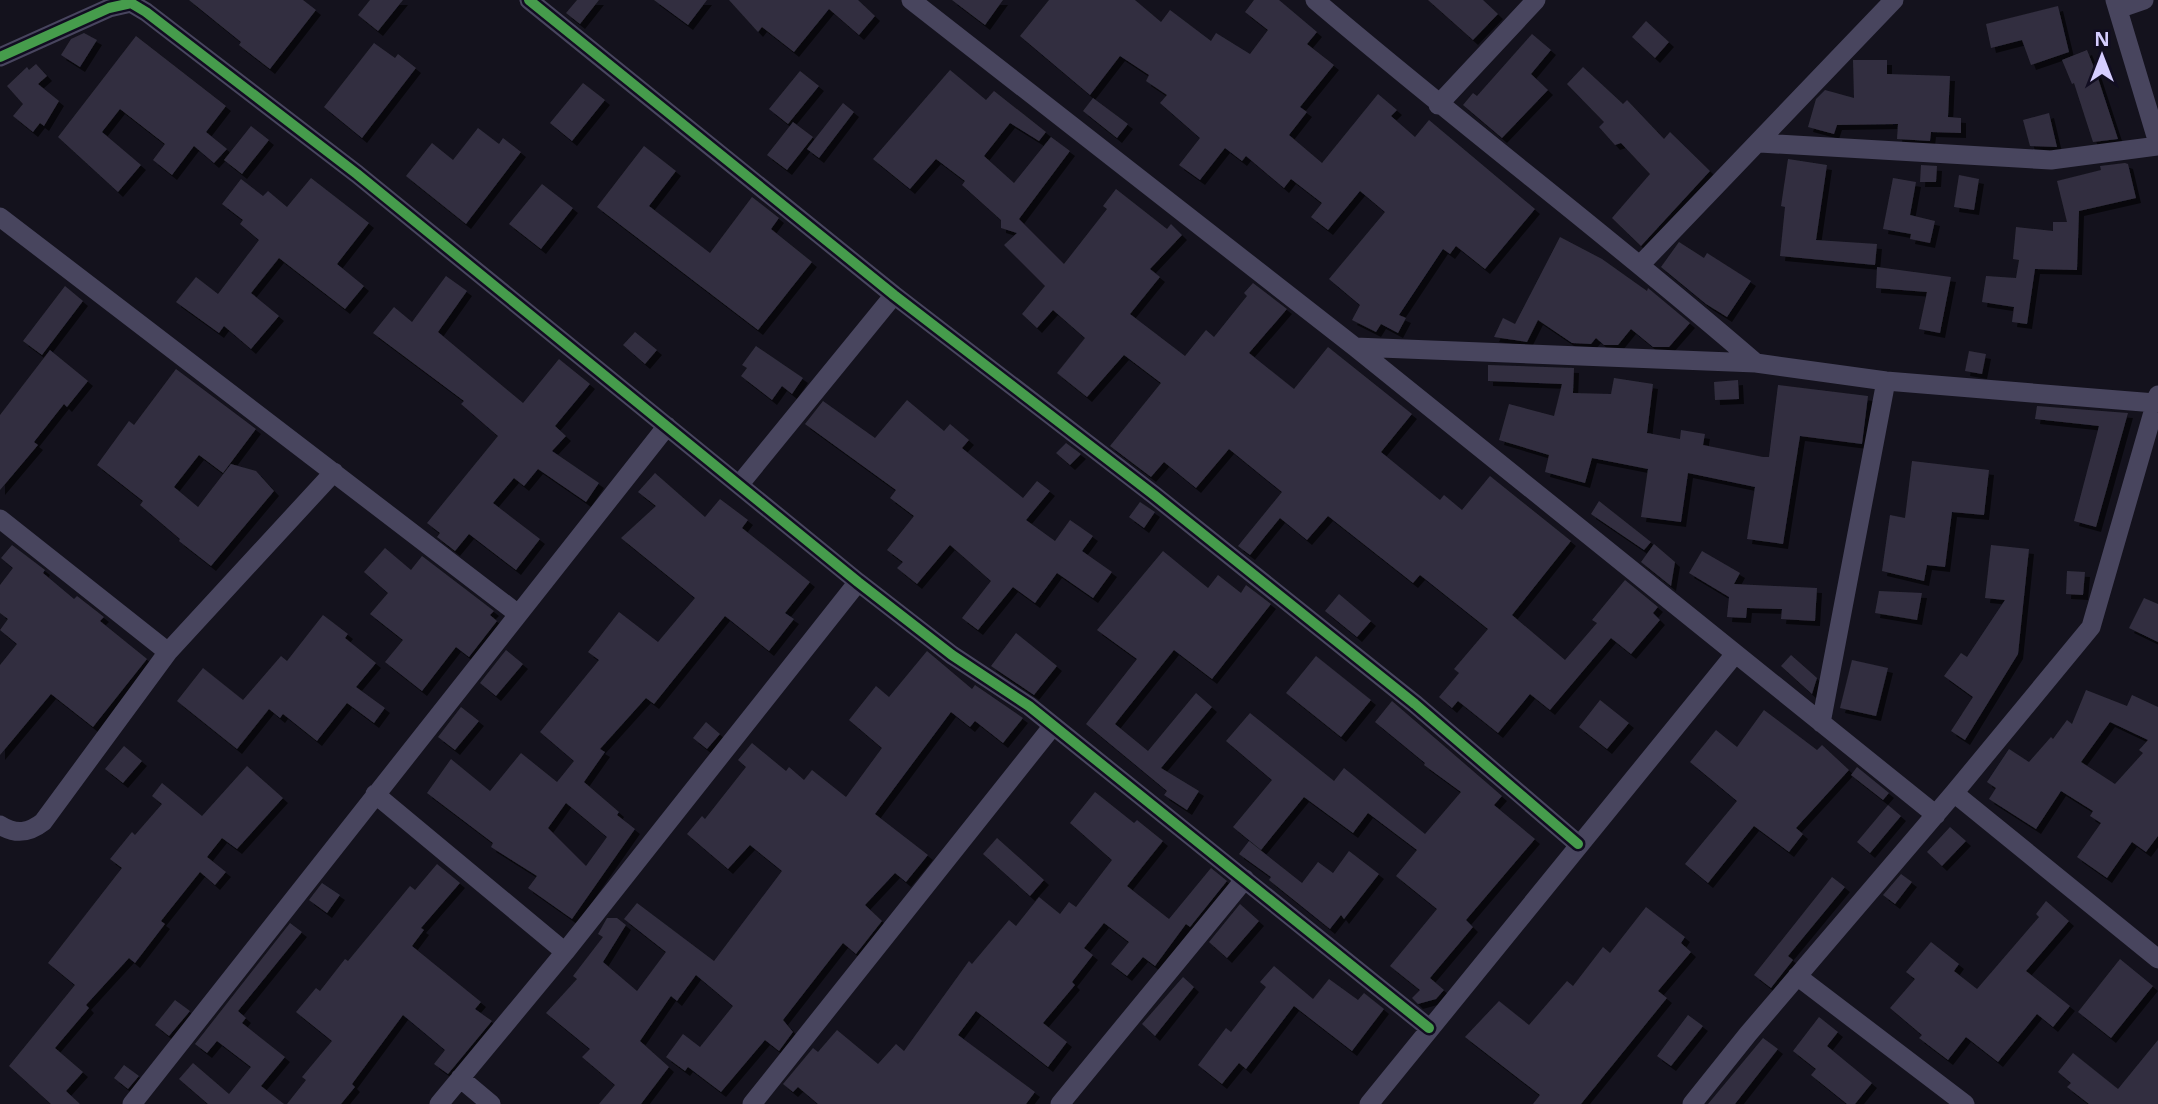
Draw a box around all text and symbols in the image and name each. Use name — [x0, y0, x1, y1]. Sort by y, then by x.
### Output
north arrow — [2067, 21, 2137, 91]
text: N — [2094, 26, 2110, 52]

